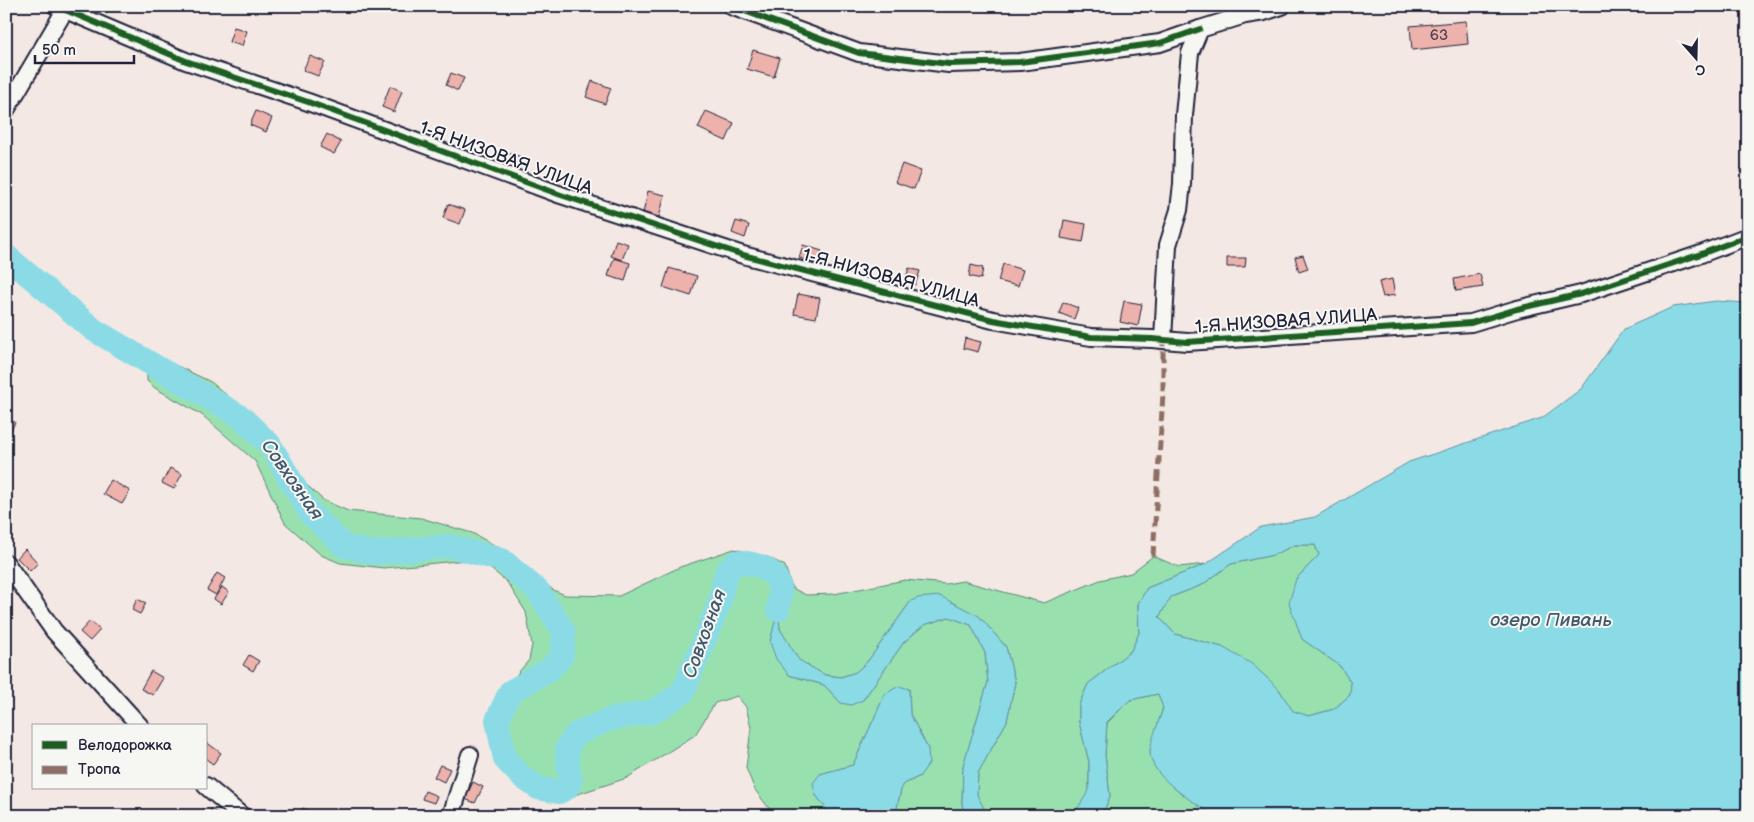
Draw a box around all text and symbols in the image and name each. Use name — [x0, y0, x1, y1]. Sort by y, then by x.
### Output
house number: 63 — [1430, 26, 1448, 45]
scale bar — [35, 32, 134, 64]
north arrow — [1672, 32, 1722, 82]
text: 50 m — [42, 41, 76, 60]
text: С — [1693, 60, 1708, 79]
street label: 1-Я НИЗОВАЯ УЛИЦА — [417, 117, 595, 199]
street label: 1-Я НИЗОВАЯ УЛИЦА — [800, 244, 982, 312]
street label: 1-Я НИЗОВАЯ УЛИЦА — [1194, 304, 1378, 338]
water label: Совхозная — [256, 435, 328, 525]
water label: Совхозная — [678, 586, 732, 682]
water label: озеро Пивань — [1490, 609, 1612, 632]
legend — [32, 724, 208, 790]
text: Велодорожка — [78, 736, 172, 755]
text: Тропа — [78, 760, 121, 779]

